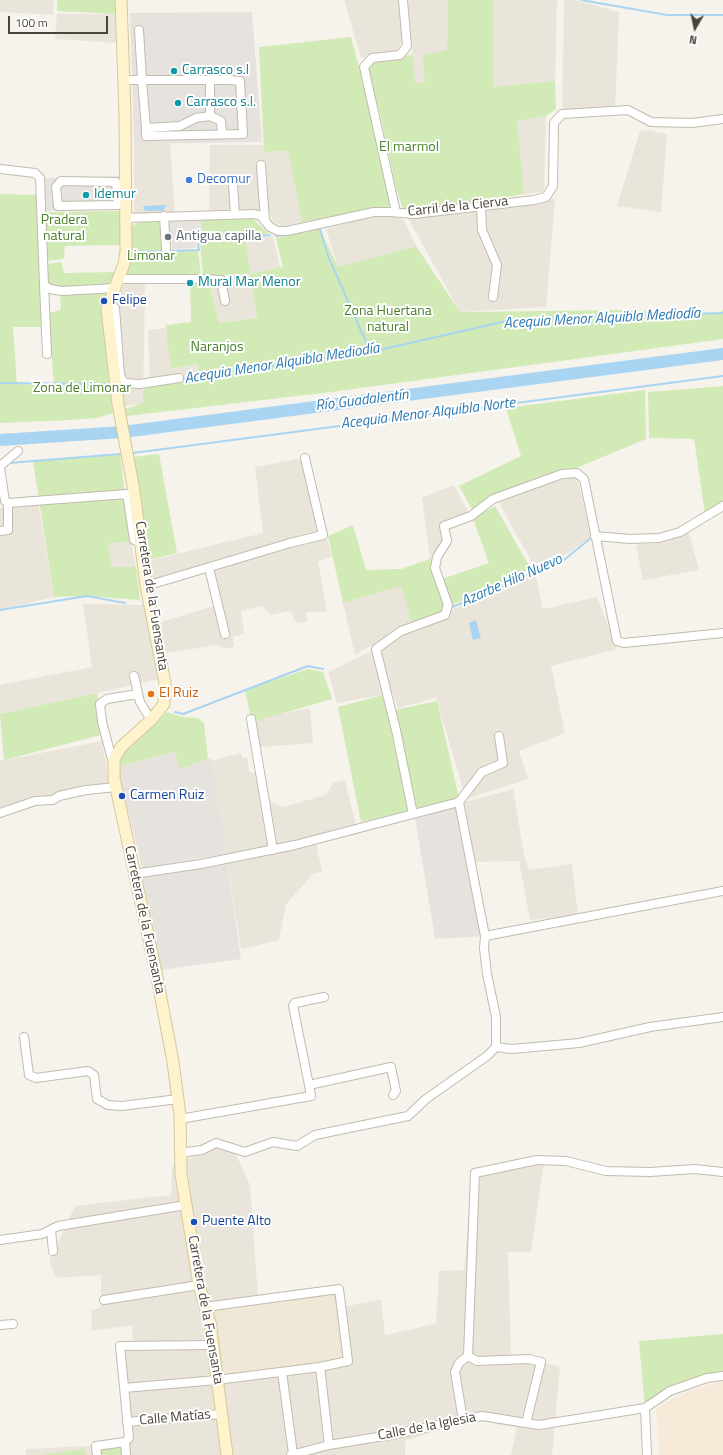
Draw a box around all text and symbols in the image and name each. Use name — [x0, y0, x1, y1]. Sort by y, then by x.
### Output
scale bar — [10, 8, 110, 34]
north arrow — [675, 8, 715, 48]
text: 100 m — [15, 13, 48, 32]
text: N — [688, 31, 698, 48]
place label: Carrasco s.l — [182, 63, 249, 79]
marker: Carrasco s.l — [169, 66, 179, 76]
place label: Carrasco s.l. — [186, 95, 256, 111]
marker: Carrasco s.l. — [173, 98, 183, 108]
park label: El marmol — [379, 140, 439, 156]
place label: Decomur — [197, 172, 250, 188]
marker: Decomur — [184, 175, 194, 185]
place label: Idemur — [94, 187, 136, 203]
marker: Idemur — [81, 190, 91, 200]
street label: Carril de la Cierva — [407, 193, 509, 221]
park label: Pradera natural — [41, 213, 87, 246]
place label: Antigua capilla — [176, 229, 262, 245]
marker: Antigua capilla — [163, 232, 173, 242]
park label: Limonar — [127, 249, 175, 265]
place label: Mural Mar Menor — [198, 275, 301, 291]
marker: Mural Mar Menor — [185, 278, 195, 288]
place label: Felipe — [112, 293, 147, 309]
marker: Felipe — [99, 296, 109, 306]
park label: Zona Huertana natural — [344, 304, 432, 336]
water label: Acequia Menor Alquibla Mediodía — [503, 305, 701, 333]
water label: Acequia Menor Alquibla Mediodía — [183, 340, 381, 388]
park label: Naranjos — [191, 340, 243, 356]
park label: Zona de Limonar — [33, 381, 131, 397]
water label: Río Guadalentín — [314, 386, 410, 416]
water label: Acequia Menor Alquibla Norte — [340, 394, 516, 434]
street label: Carretera de la Fuensanta — [131, 520, 171, 672]
water label: Azarbe Hilo Nuevo — [459, 551, 565, 611]
place label: El Ruiz — [159, 686, 199, 702]
marker: El Ruiz — [146, 689, 156, 699]
place label: Carmen Ruiz — [130, 788, 204, 804]
marker: Carmen Ruiz — [117, 791, 127, 801]
street label: Carretera de la Fuensanta — [120, 844, 168, 996]
place label: Puente Alto — [202, 1214, 271, 1230]
marker: Puente Alto — [189, 1217, 199, 1227]
street label: Carretera de la Fuensanta — [184, 1234, 226, 1386]
street label: Calle Matías — [139, 1407, 211, 1429]
street label: Calle de la Iglesia — [377, 1409, 477, 1445]

